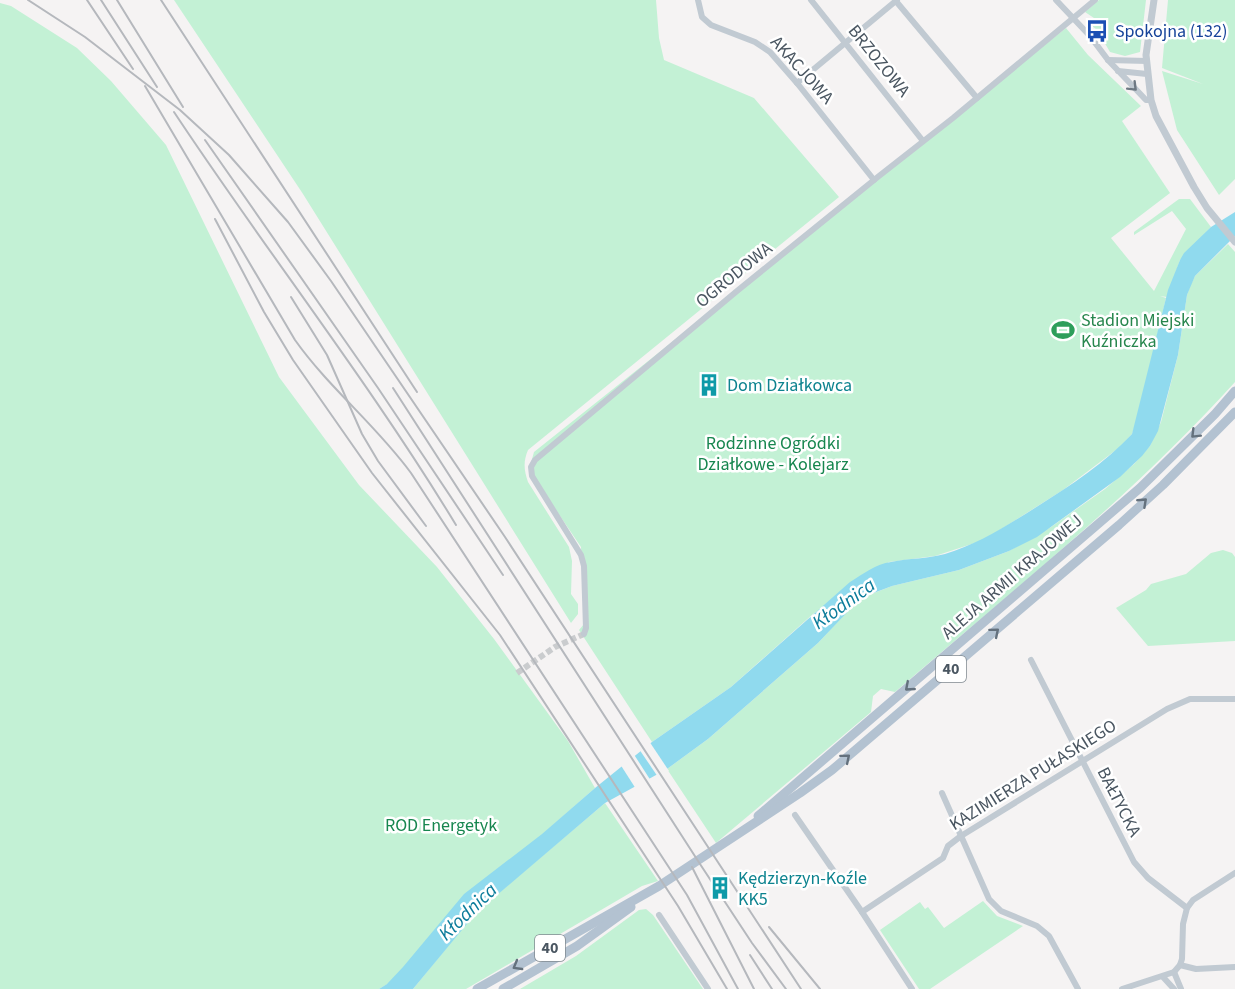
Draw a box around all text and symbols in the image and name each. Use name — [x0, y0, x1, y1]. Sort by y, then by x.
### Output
bus stop icon: Spokojna (132) — [1084, 18, 1110, 44]
street label: BRZOZOWA — [842, 19, 916, 103]
place label: Spokojna (132) — [1115, 19, 1227, 44]
street label: AKACJOWA — [765, 30, 840, 110]
one-way arrow — [1126, 80, 1137, 91]
street label: OGRODOWA — [690, 236, 778, 314]
place label: Stadion Miejski Kuźniczka — [1081, 308, 1194, 354]
sports icon: Stadion Miejski Kuźniczka — [1050, 317, 1076, 343]
building icon: Dom Działkowca — [696, 372, 722, 398]
place label: Dom Działkowca — [727, 373, 852, 398]
one-way arrow — [1192, 427, 1202, 438]
park label: Rodzinne Ogródki Działkowe - Kolejarz — [697, 431, 849, 477]
one-way arrow — [1136, 499, 1147, 510]
street label: ALEJA ARMII KRAJOWEJ — [936, 509, 1088, 645]
water label: Kłodnica — [807, 571, 882, 637]
one-way arrow — [988, 628, 999, 639]
road number: 40 — [936, 656, 966, 682]
one-way arrow — [905, 680, 916, 691]
street label: KAZIMIERZA PUŁASKIEGO — [945, 713, 1121, 837]
one-way arrow — [839, 754, 850, 765]
street label: BAŁTYCKA — [1091, 763, 1147, 841]
park label: ROD Energetyk — [385, 813, 497, 838]
place label: Kędzierzyn-Koźle KK5 — [738, 866, 867, 912]
building icon: Kędzierzyn-Koźle KK5 — [707, 875, 733, 901]
water label: Kłodnica — [432, 877, 504, 947]
road number: 40 — [535, 935, 565, 961]
one-way arrow — [513, 959, 523, 970]

